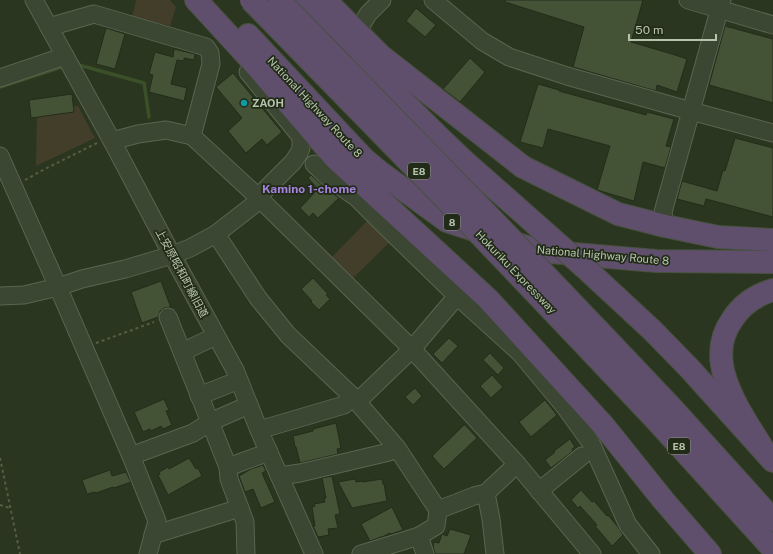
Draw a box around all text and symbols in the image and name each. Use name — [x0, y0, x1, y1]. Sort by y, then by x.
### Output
scale bar — [629, 16, 716, 42]
text: 50 m — [635, 23, 663, 37]
street label: National Highway Route 8 — [265, 54, 365, 160]
place label: ZAOH — [252, 97, 284, 109]
marker: ZAOH — [239, 98, 249, 108]
road number: E8 — [408, 163, 430, 179]
district label: Kamino 1-chome — [262, 182, 356, 196]
road number: 8 — [444, 214, 460, 230]
street label: 上安原昭和町線旧道 — [153, 226, 211, 320]
street label: Hokuriku Expressway — [473, 228, 559, 316]
street label: National Highway Route 8 — [536, 243, 670, 267]
road number: E8 — [668, 438, 690, 454]

